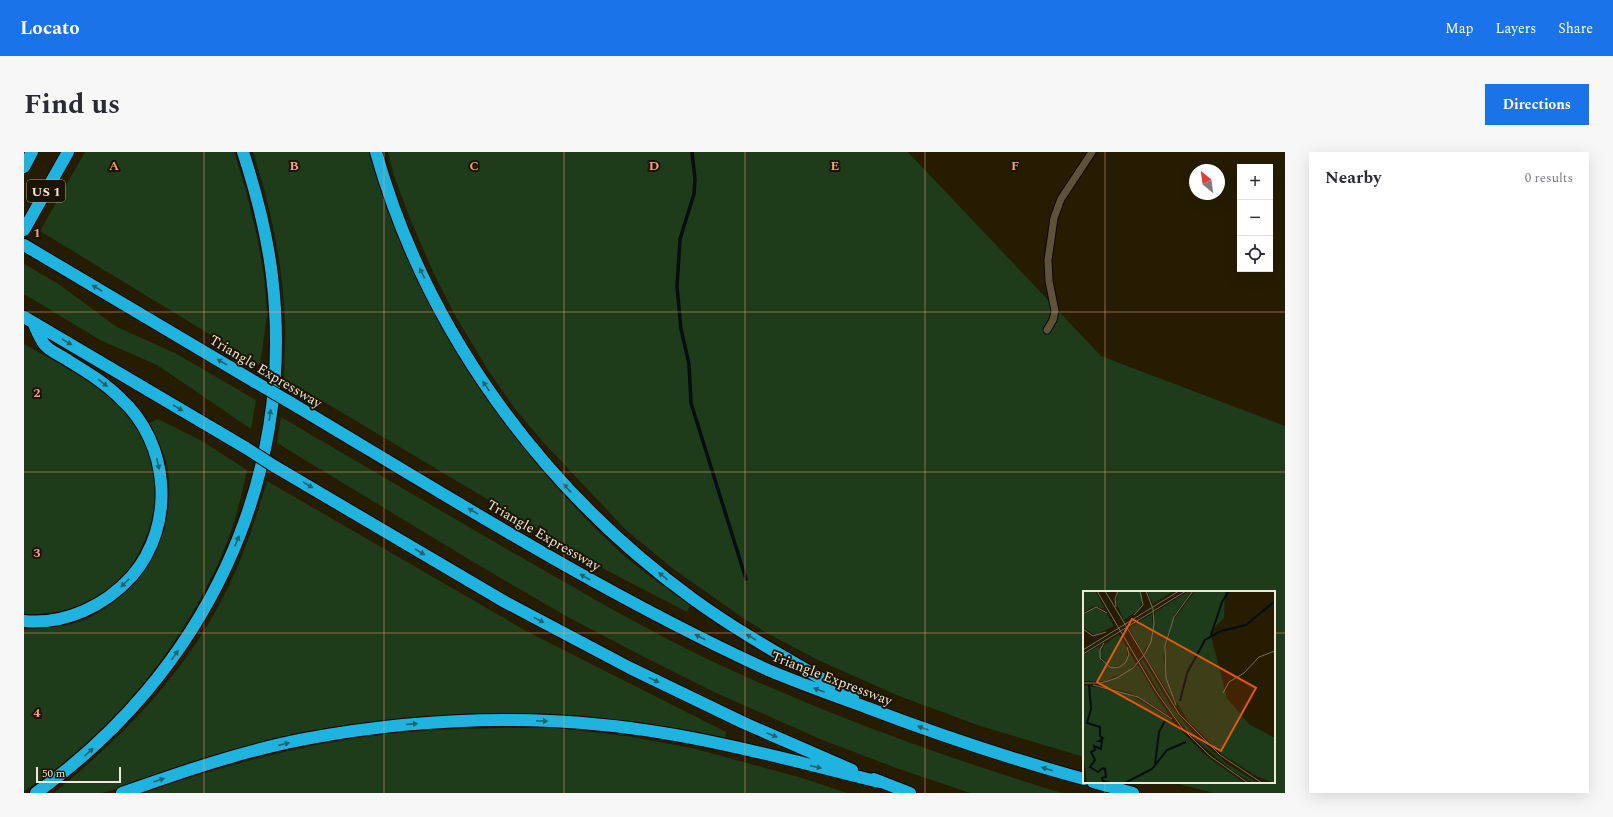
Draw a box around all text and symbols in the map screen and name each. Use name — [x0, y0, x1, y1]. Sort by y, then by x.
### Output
text: Locato — [20, 14, 80, 43]
text: Map — [1445, 18, 1474, 39]
text: Layers — [1496, 18, 1536, 39]
text: Share — [1558, 18, 1593, 39]
text: Find us — [24, 83, 120, 126]
button: Directions — [1485, 84, 1589, 125]
text: A — [109, 156, 119, 176]
text: B — [289, 156, 299, 176]
text: C — [469, 156, 479, 176]
text: D — [649, 156, 659, 176]
text: E — [831, 156, 840, 176]
text: F — [1011, 156, 1019, 176]
north arrow — [1189, 164, 1225, 200]
map controls — [1237, 164, 1273, 272]
button: + — [1237, 164, 1273, 200]
text: Nearby — [1325, 165, 1381, 191]
text: 0 results — [1525, 168, 1573, 188]
road number: US 1 — [27, 180, 65, 202]
button: − — [1237, 200, 1273, 236]
text: 1 — [33, 223, 41, 243]
button: locate — [1237, 236, 1273, 272]
one-way arrow — [419, 268, 425, 279]
one-way arrow — [91, 285, 103, 292]
street label: Triangle Expressway — [205, 329, 327, 414]
one-way arrow — [62, 338, 72, 346]
one-way arrow — [216, 359, 228, 366]
one-way arrow — [97, 379, 108, 387]
one-way arrow — [483, 380, 490, 392]
text: 2 — [33, 383, 41, 403]
one-way arrow — [172, 405, 184, 412]
one-way arrow — [267, 409, 273, 422]
one-way arrow — [156, 458, 162, 470]
one-way arrow — [302, 482, 314, 489]
one-way arrow — [562, 483, 572, 493]
street label: Triangle Expressway — [483, 494, 606, 577]
one-way arrow — [467, 508, 479, 515]
one-way arrow — [234, 534, 240, 546]
text: 3 — [33, 543, 41, 563]
one-way arrow — [414, 548, 426, 555]
one-way arrow — [657, 571, 668, 580]
one-way arrow — [579, 573, 591, 580]
one-way arrow — [120, 578, 129, 588]
inset map — [1083, 591, 1275, 783]
one-way arrow — [533, 617, 545, 623]
one-way arrow — [694, 634, 706, 640]
one-way arrow — [745, 634, 757, 641]
street label: Triangle Expressway — [768, 646, 897, 712]
one-way arrow — [171, 650, 179, 660]
one-way arrow — [649, 677, 660, 683]
one-way arrow — [812, 687, 824, 693]
text: 4 — [33, 703, 41, 723]
one-way arrow — [536, 718, 549, 724]
one-way arrow — [406, 721, 418, 728]
one-way arrow — [917, 725, 929, 731]
one-way arrow — [767, 733, 779, 739]
one-way arrow — [278, 740, 290, 746]
one-way arrow — [84, 747, 94, 756]
one-way arrow — [810, 764, 822, 770]
scale bar — [36, 765, 121, 784]
text: 50 m — [42, 765, 65, 782]
one-way arrow — [1040, 766, 1052, 772]
one-way arrow — [153, 777, 165, 783]

